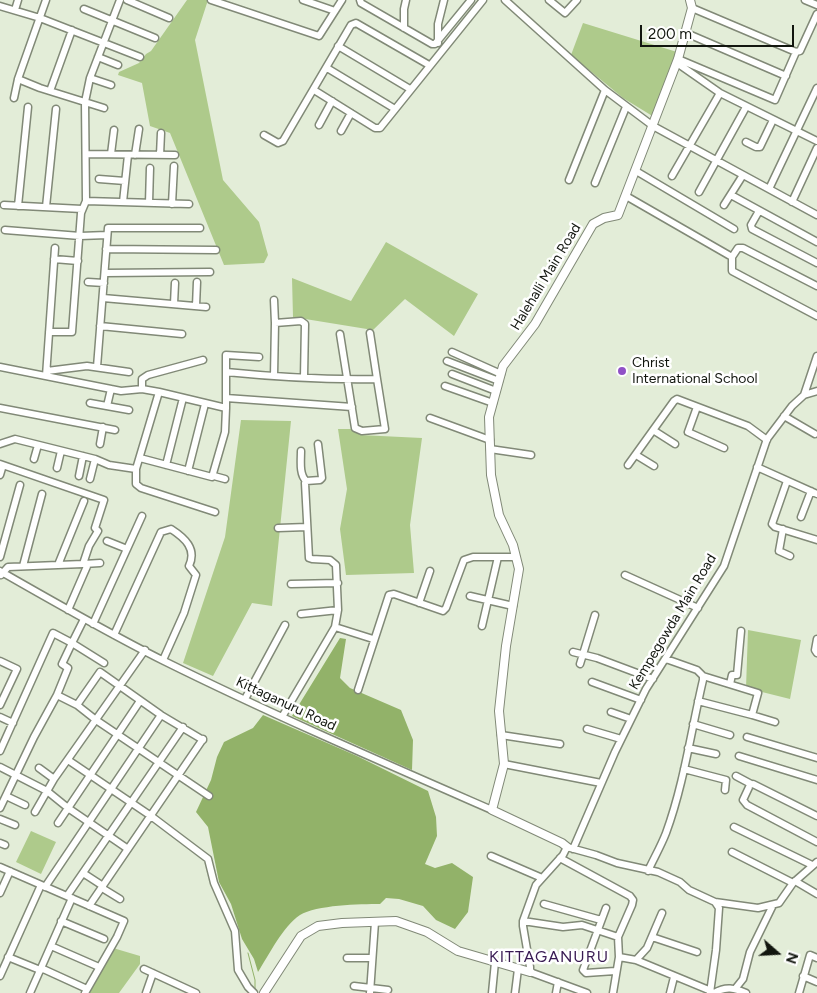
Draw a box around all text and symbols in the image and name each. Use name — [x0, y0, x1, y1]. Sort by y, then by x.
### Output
scale bar — [642, 15, 796, 47]
text: 200 m — [648, 25, 692, 43]
street label: Halehalli Main Road — [507, 220, 585, 334]
place label: Christ International School — [632, 355, 758, 388]
marker: Christ International School — [616, 365, 628, 377]
street label: Kempegowda Main Road — [626, 551, 720, 693]
street label: Kittaganuru Road — [233, 673, 339, 735]
north arrow — [752, 928, 802, 978]
district label: KITTAGANURU — [488, 947, 610, 967]
text: N — [782, 950, 801, 966]

